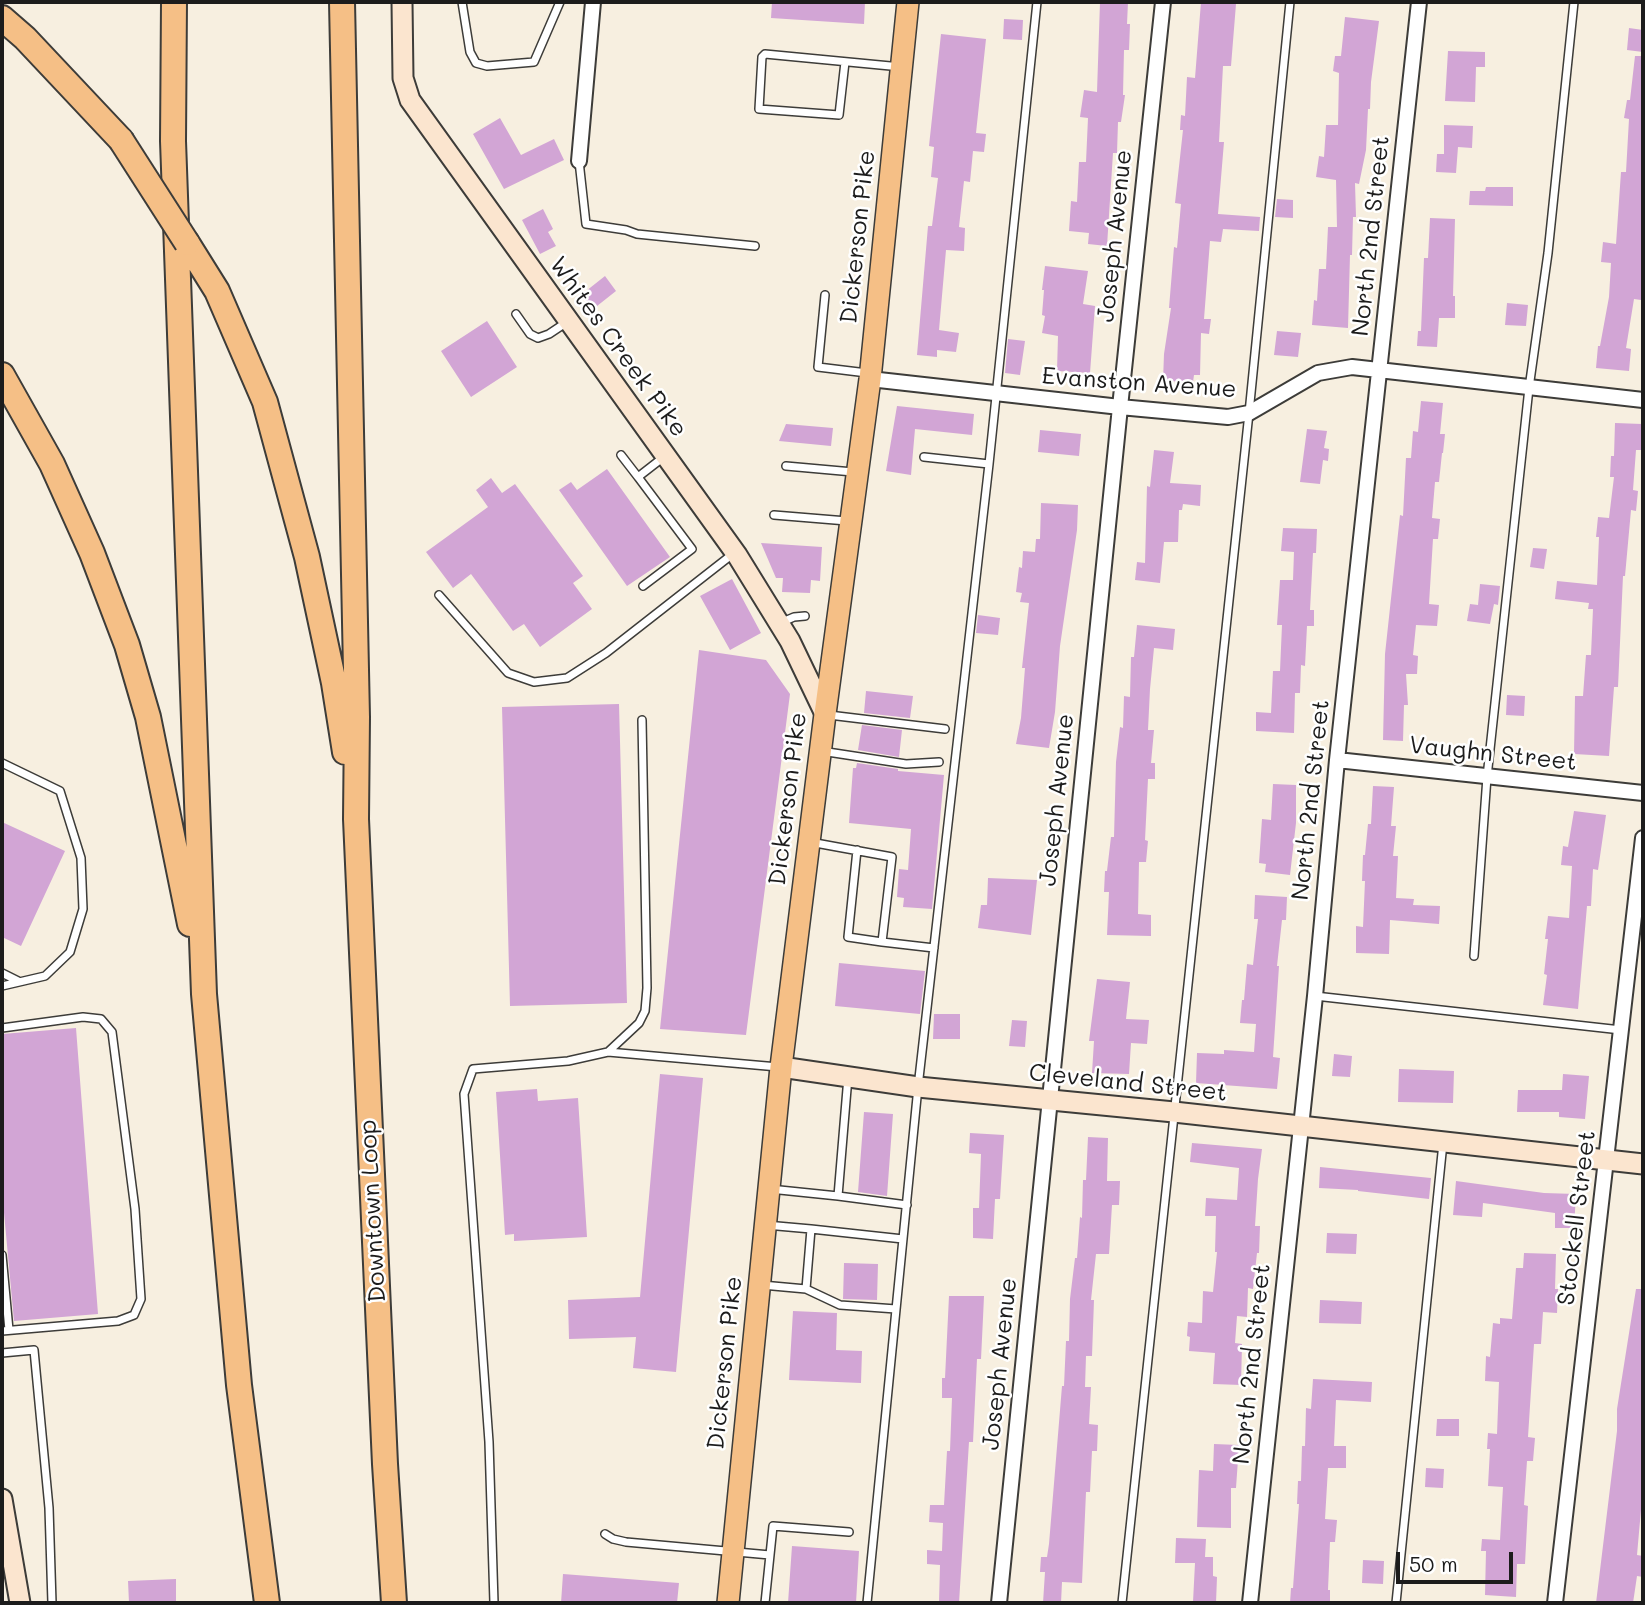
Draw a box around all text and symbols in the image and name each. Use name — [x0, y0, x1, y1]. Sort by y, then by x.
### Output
street label: North 2nd Street — [1346, 134, 1396, 338]
street label: Joseph Avenue — [1092, 148, 1138, 324]
street label: Dickerson Pike — [835, 149, 881, 325]
street label: Whites Creek Pike — [543, 251, 693, 443]
street label: Evanston Avenue — [1041, 362, 1237, 404]
street label: North 2nd Street — [1286, 698, 1336, 902]
street label: Dickerson Pike — [763, 711, 813, 887]
street label: Joseph Avenue — [1034, 712, 1080, 888]
street label: Vaughn Street — [1408, 731, 1578, 777]
street label: Cleveland Street — [1027, 1058, 1229, 1108]
street label: Downtown Loop — [354, 1119, 392, 1303]
street label: Stockell Street — [1552, 1129, 1602, 1307]
street label: North 2nd Street — [1227, 1262, 1277, 1466]
street label: Dickerson Pike — [702, 1275, 748, 1451]
street label: Joseph Avenue — [977, 1276, 1023, 1452]
scale bar — [1400, 1538, 1517, 1582]
text: 50 m — [1409, 1550, 1458, 1577]

